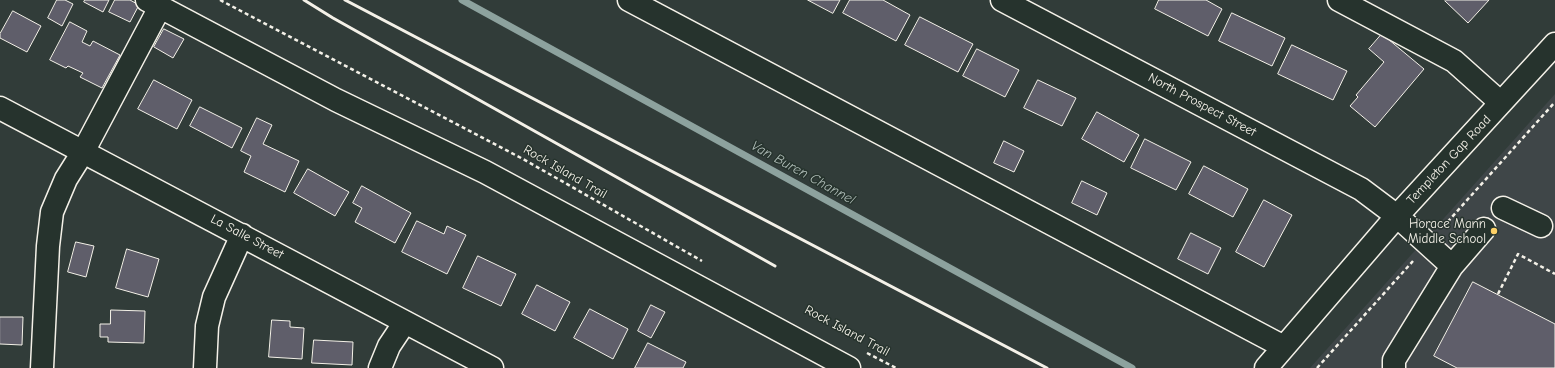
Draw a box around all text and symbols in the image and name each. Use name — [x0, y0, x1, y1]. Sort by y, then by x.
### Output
street label: North Prospect Street — [1145, 70, 1259, 140]
street label: Templeton Gap Road — [1404, 112, 1494, 208]
water label: Van Buren Channel — [748, 137, 858, 209]
street label: Rock Island Trail — [520, 142, 610, 202]
street label: La Salle Street — [208, 211, 286, 263]
place label: Horace Mann Middle School — [1408, 216, 1486, 247]
marker: Horace Mann Middle School — [1489, 226, 1499, 236]
street label: Rock Island Trail — [802, 302, 892, 360]

